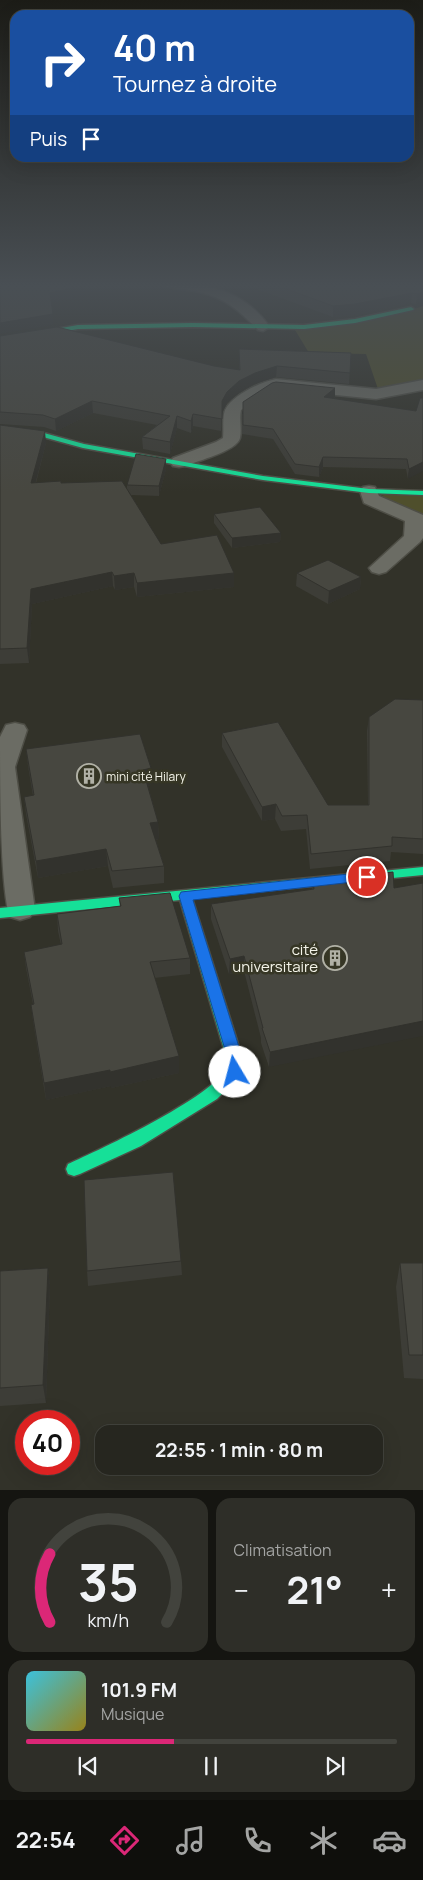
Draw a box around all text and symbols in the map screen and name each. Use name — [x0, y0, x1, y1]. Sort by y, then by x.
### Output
text: 40 m — [113, 24, 196, 72]
icon: right — [30, 30, 95, 95]
text: Tournez à droite — [113, 69, 277, 99]
icon: arrive — [77, 125, 105, 153]
text: Puis — [30, 126, 67, 152]
building icon: mini cité Hilary — [76, 763, 102, 789]
place label: mini cité Hilary — [106, 768, 187, 785]
pin — [346, 856, 388, 898]
icon: arrive — [353, 863, 381, 891]
place label: cité universitaire — [232, 939, 318, 977]
building icon: cité universitaire — [322, 945, 348, 971]
position arrow — [208, 1045, 260, 1097]
speed limit sign: 40 — [15, 1410, 80, 1475]
text: 22:55 · 1 min · 80 m — [155, 1437, 323, 1463]
text: Climatisation — [234, 1539, 331, 1561]
text: 35 — [77, 1546, 138, 1617]
text: 21° — [287, 1563, 343, 1615]
text: − — [234, 1571, 249, 1609]
text: + — [381, 1571, 397, 1609]
text: km/h — [87, 1608, 129, 1632]
text: 101.9 FM — [101, 1677, 177, 1703]
text: Musique — [101, 1703, 164, 1725]
icon: previous — [74, 1752, 102, 1780]
icon: pause — [197, 1752, 225, 1780]
icon: next — [321, 1752, 349, 1780]
icon: directions — [107, 1823, 142, 1858]
icon: music — [173, 1823, 208, 1858]
icon: phone — [240, 1823, 275, 1858]
icon: climate — [306, 1823, 341, 1858]
icon: car — [372, 1823, 407, 1858]
text: 22:54 — [16, 1825, 76, 1855]

